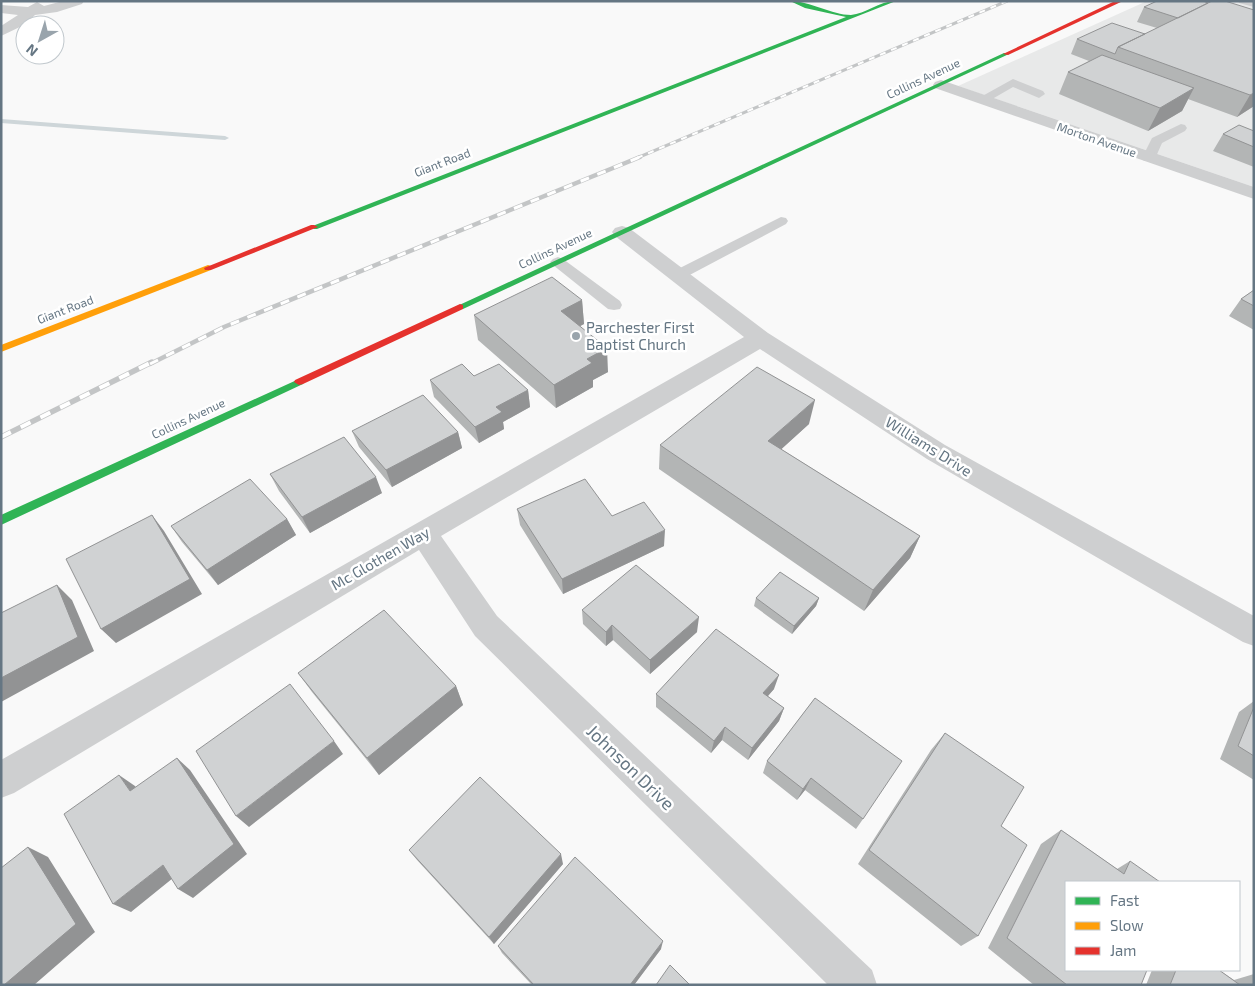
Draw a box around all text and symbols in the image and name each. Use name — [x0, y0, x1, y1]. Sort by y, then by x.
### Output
north arrow — [15, 15, 65, 65]
text: N — [22, 41, 41, 60]
street label: Collins Avenue — [884, 55, 962, 101]
street label: Morton Avenue — [1055, 119, 1139, 159]
street label: Giant Road — [412, 145, 472, 179]
street label: Collins Avenue — [516, 225, 594, 271]
street label: Giant Road — [35, 292, 95, 326]
place label: Parchester First Baptist Church — [586, 318, 695, 353]
marker: Parchester First Baptist Church — [570, 330, 582, 342]
street label: Collins Avenue — [149, 395, 227, 441]
street label: Williams Drive — [882, 412, 976, 480]
street label: Mc Glothen Way — [328, 522, 433, 593]
street label: Johnson Drive — [582, 720, 680, 814]
legend — [1065, 881, 1240, 971]
text: Fast — [1110, 891, 1140, 909]
text: Slow — [1110, 916, 1144, 934]
text: Jam — [1110, 941, 1136, 959]

